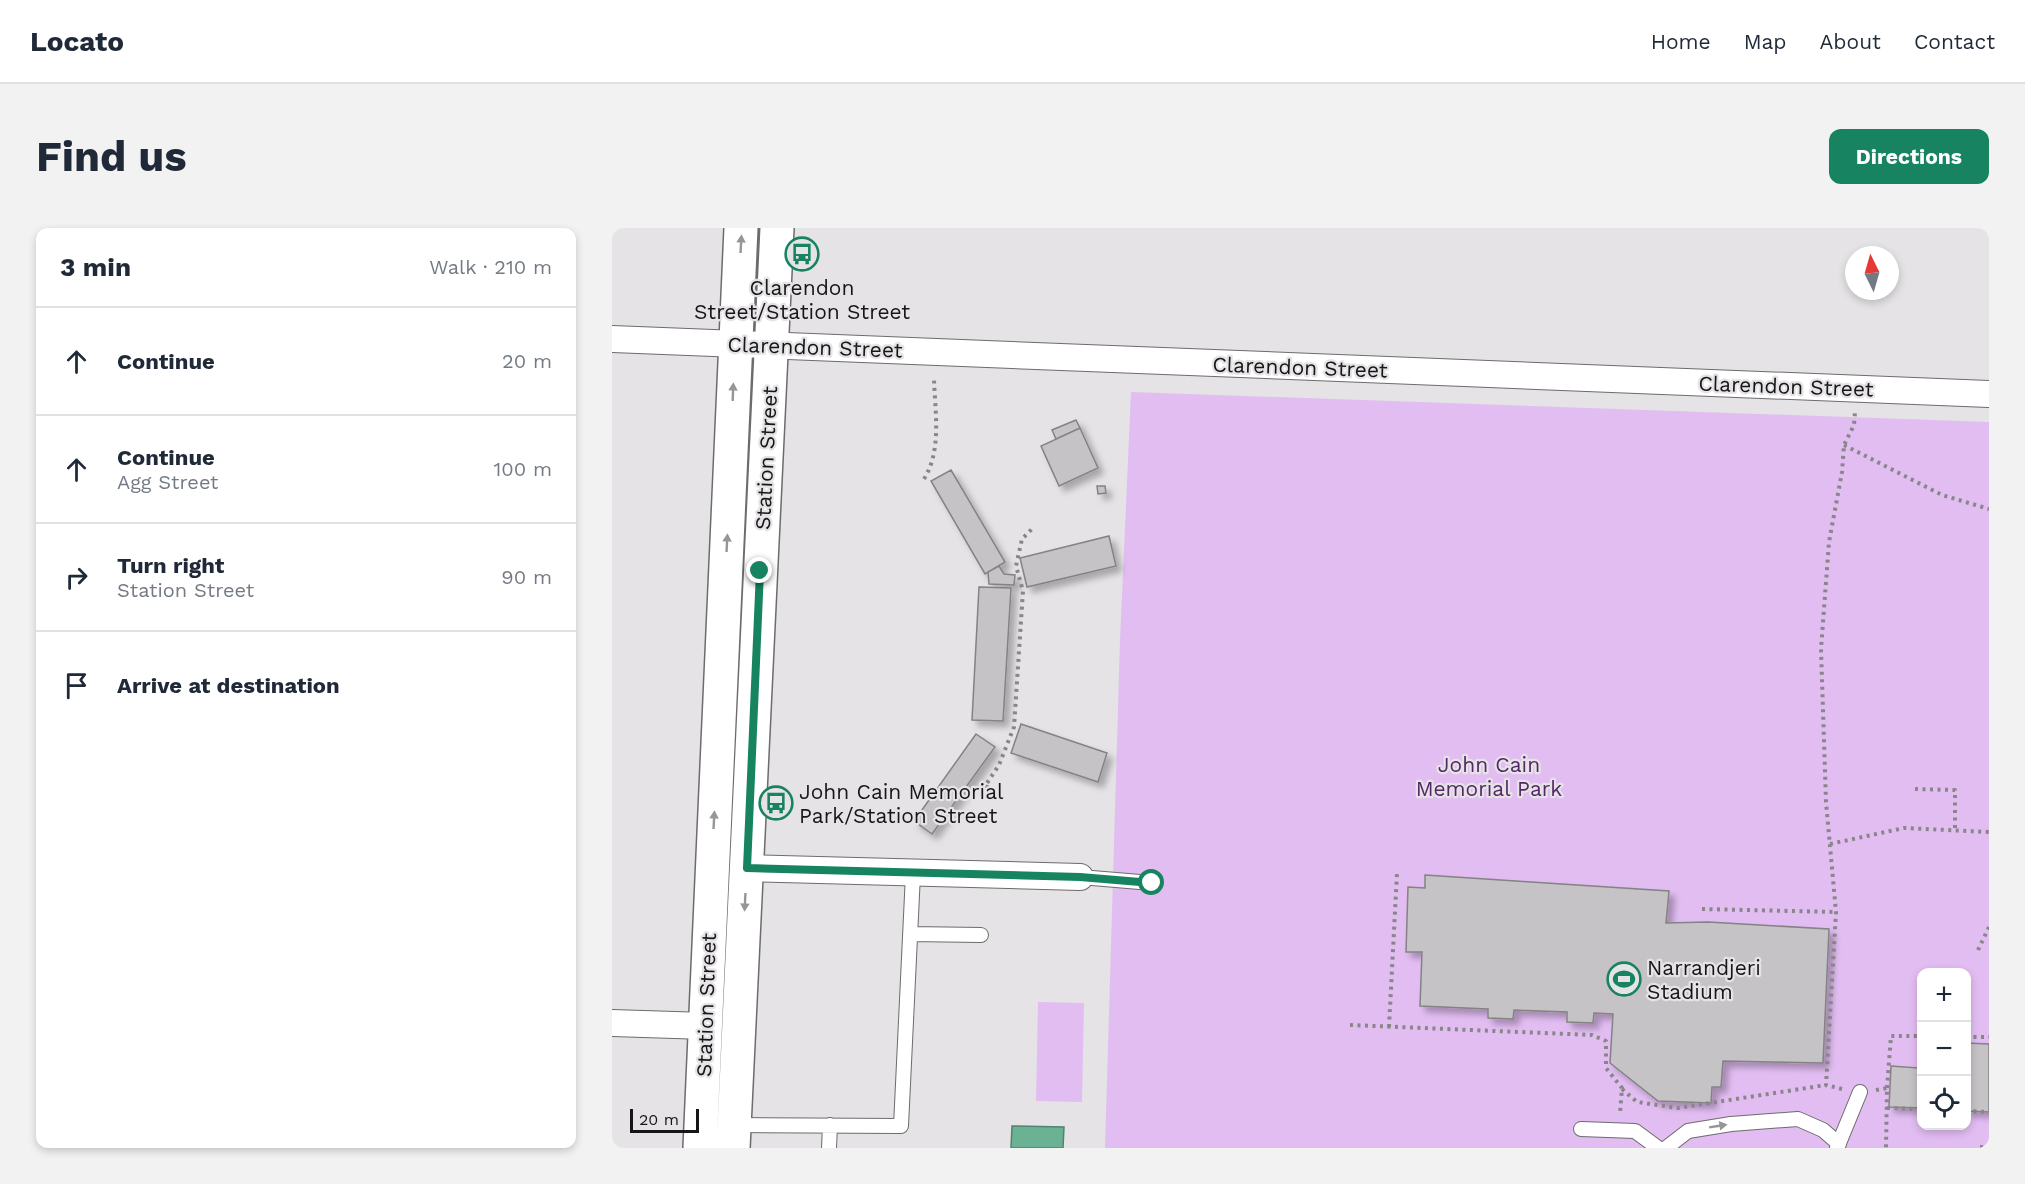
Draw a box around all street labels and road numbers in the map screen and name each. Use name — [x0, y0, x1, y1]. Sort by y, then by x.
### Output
street label: Clarendon Street — [727, 331, 903, 363]
street label: Clarendon Street — [1212, 351, 1388, 383]
street label: Clarendon Street — [1698, 370, 1874, 402]
street label: Station Street — [750, 385, 782, 531]
street label: Station Street — [691, 932, 721, 1077]

